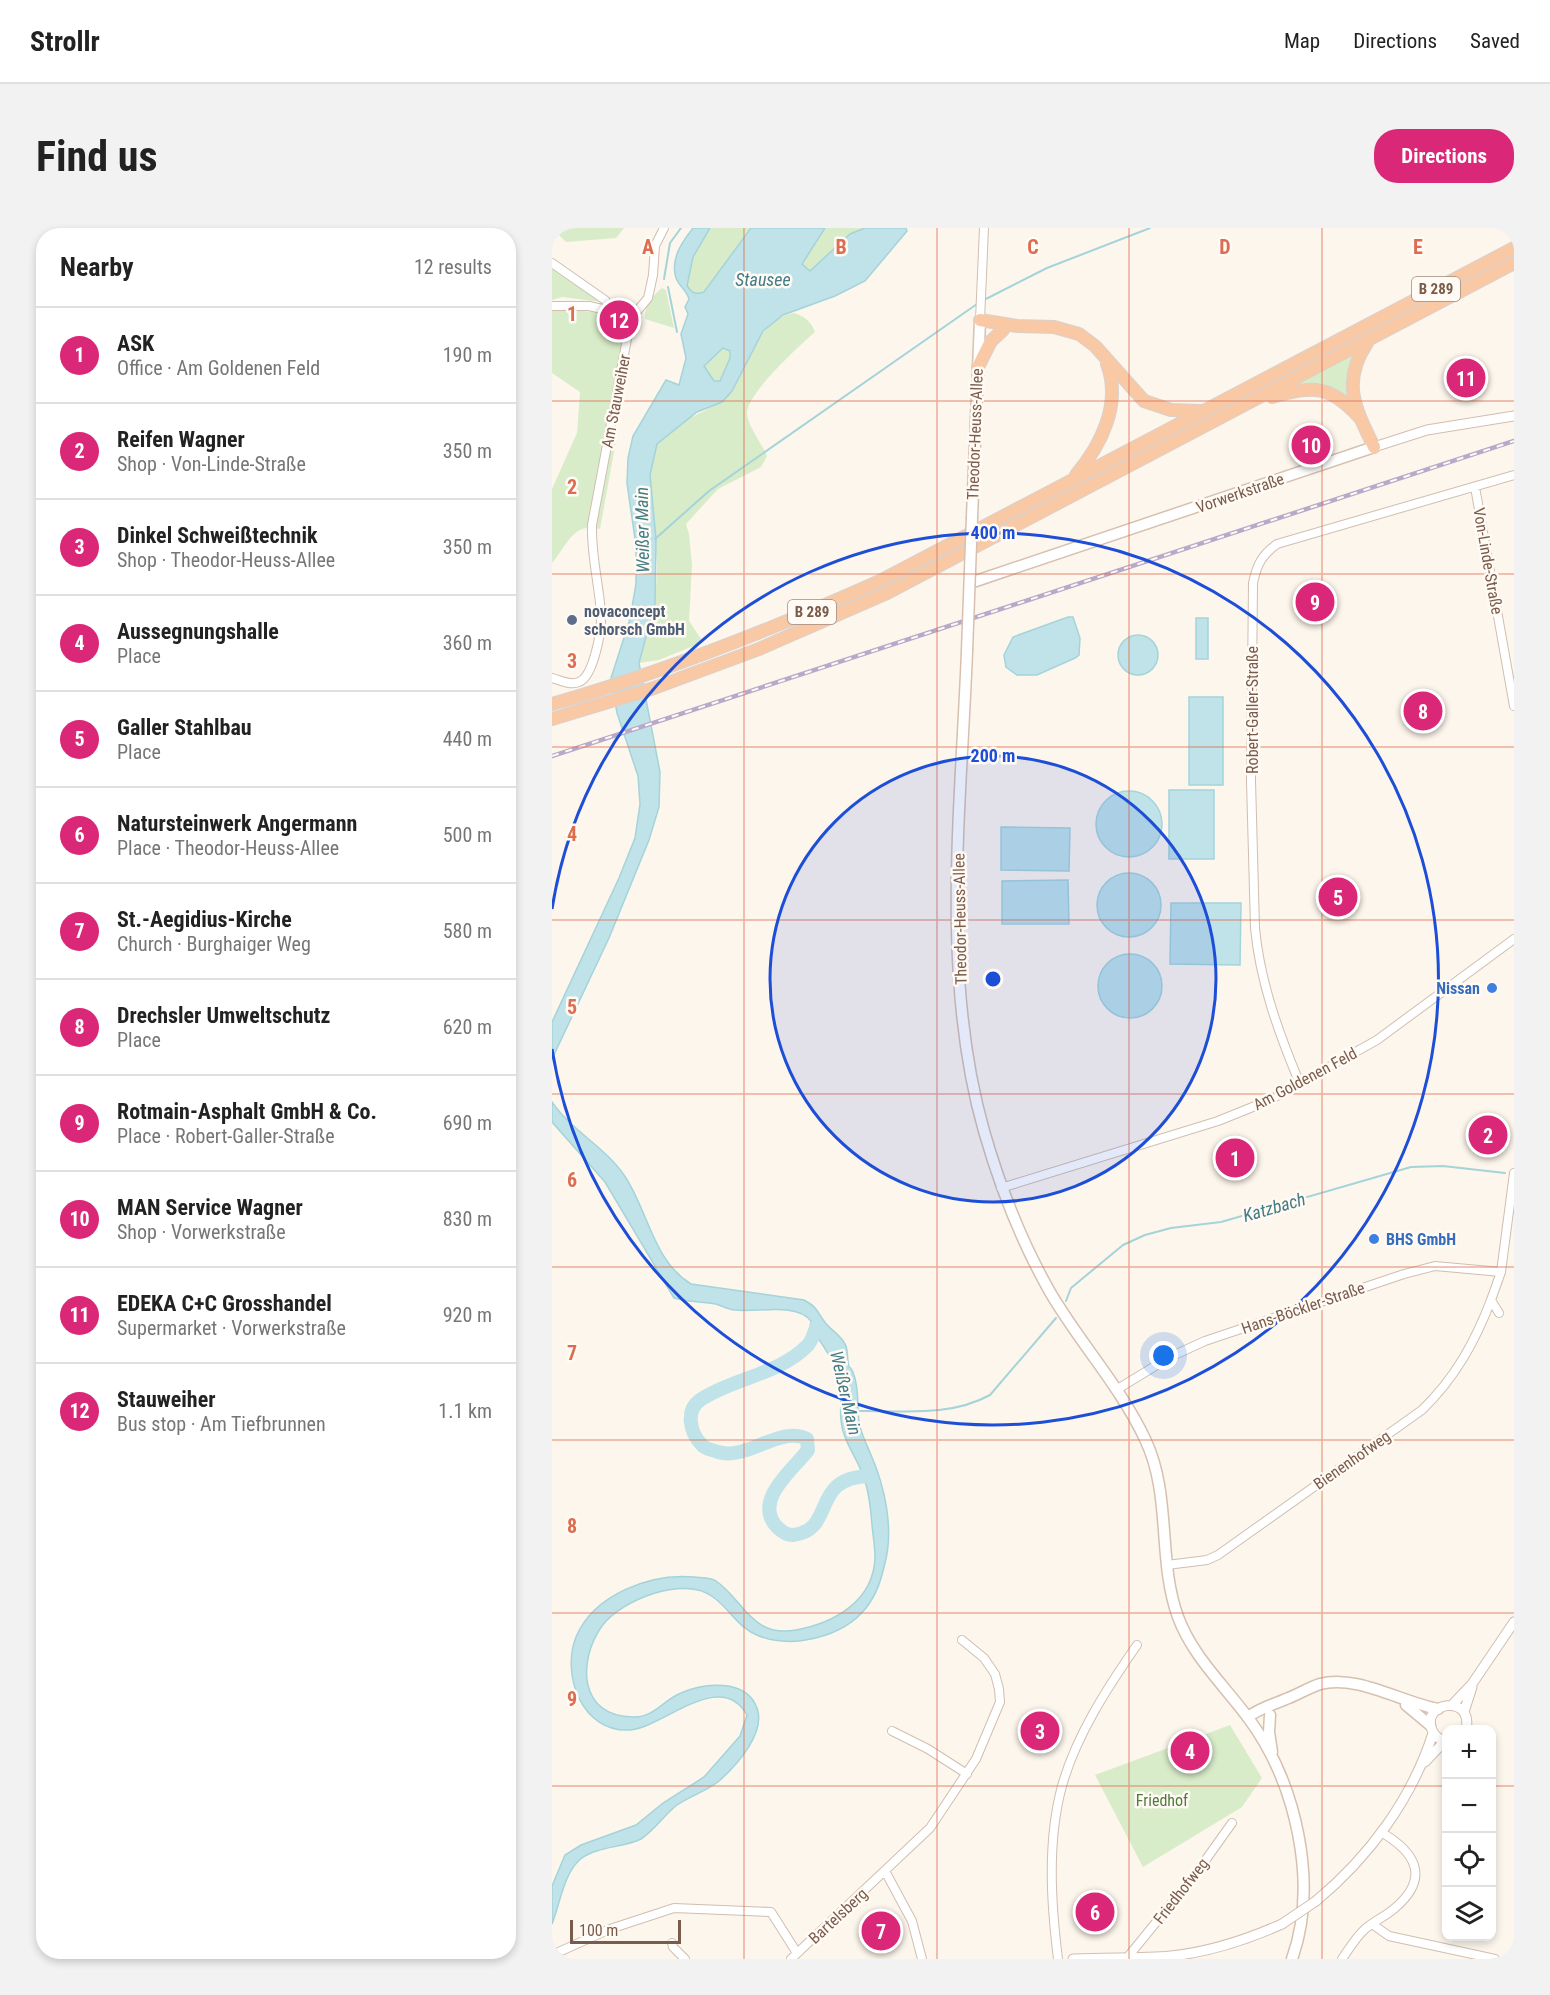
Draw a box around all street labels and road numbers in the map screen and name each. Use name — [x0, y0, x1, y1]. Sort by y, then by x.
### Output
road number: B 289 — [1412, 277, 1460, 301]
street label: Am Stauweiher — [598, 352, 634, 449]
street label: Theodor-Heuss-Allee — [963, 368, 987, 500]
street label: Vorwerkstraße — [1194, 469, 1286, 517]
street label: Von-Linde-Straße — [1469, 506, 1507, 616]
road number: B 289 — [788, 600, 836, 624]
street label: Robert-Galler-Straße — [1243, 646, 1262, 774]
street label: Theodor-Heuss-Allee — [949, 853, 971, 985]
street label: Am Goldenen Feld — [1250, 1044, 1360, 1114]
street label: Hans-Böckler-Straße — [1239, 1278, 1367, 1338]
street label: Bienenhofweg — [1310, 1427, 1394, 1493]
street label: Friedhofweg — [1149, 1854, 1213, 1928]
street label: Bartelsberg — [805, 1884, 871, 1948]

